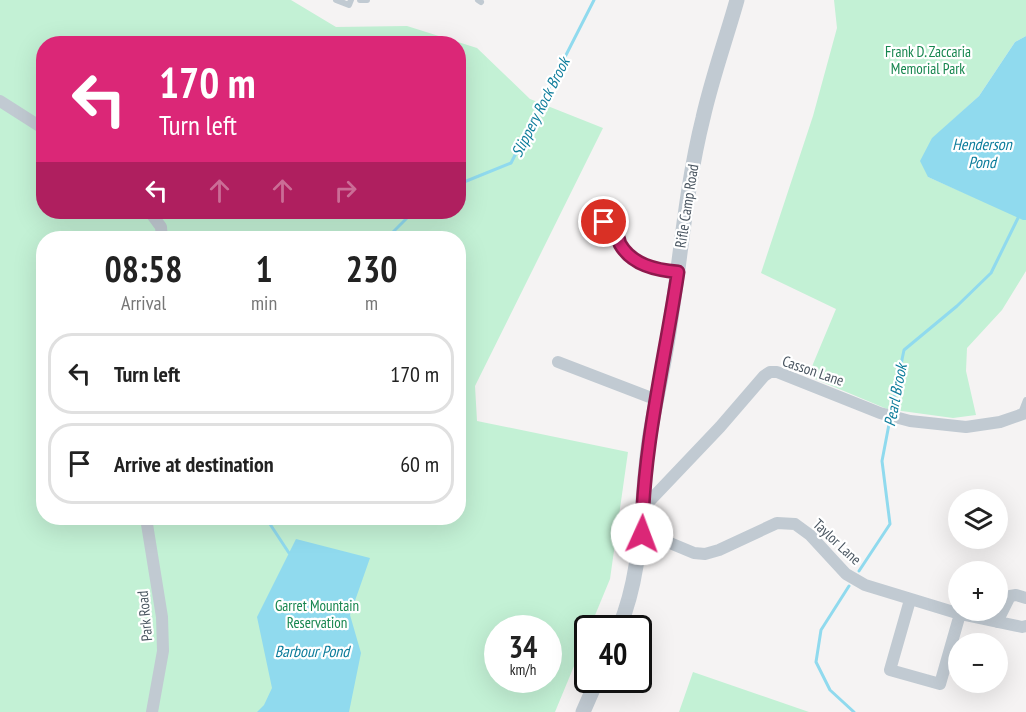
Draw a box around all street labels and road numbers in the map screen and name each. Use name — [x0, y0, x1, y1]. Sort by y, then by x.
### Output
street label: Rifle Camp Road — [671, 163, 703, 249]
street label: Casson Lane — [780, 351, 846, 390]
street label: Taylor Lane — [809, 515, 865, 569]
street label: Park Road — [133, 590, 156, 642]

